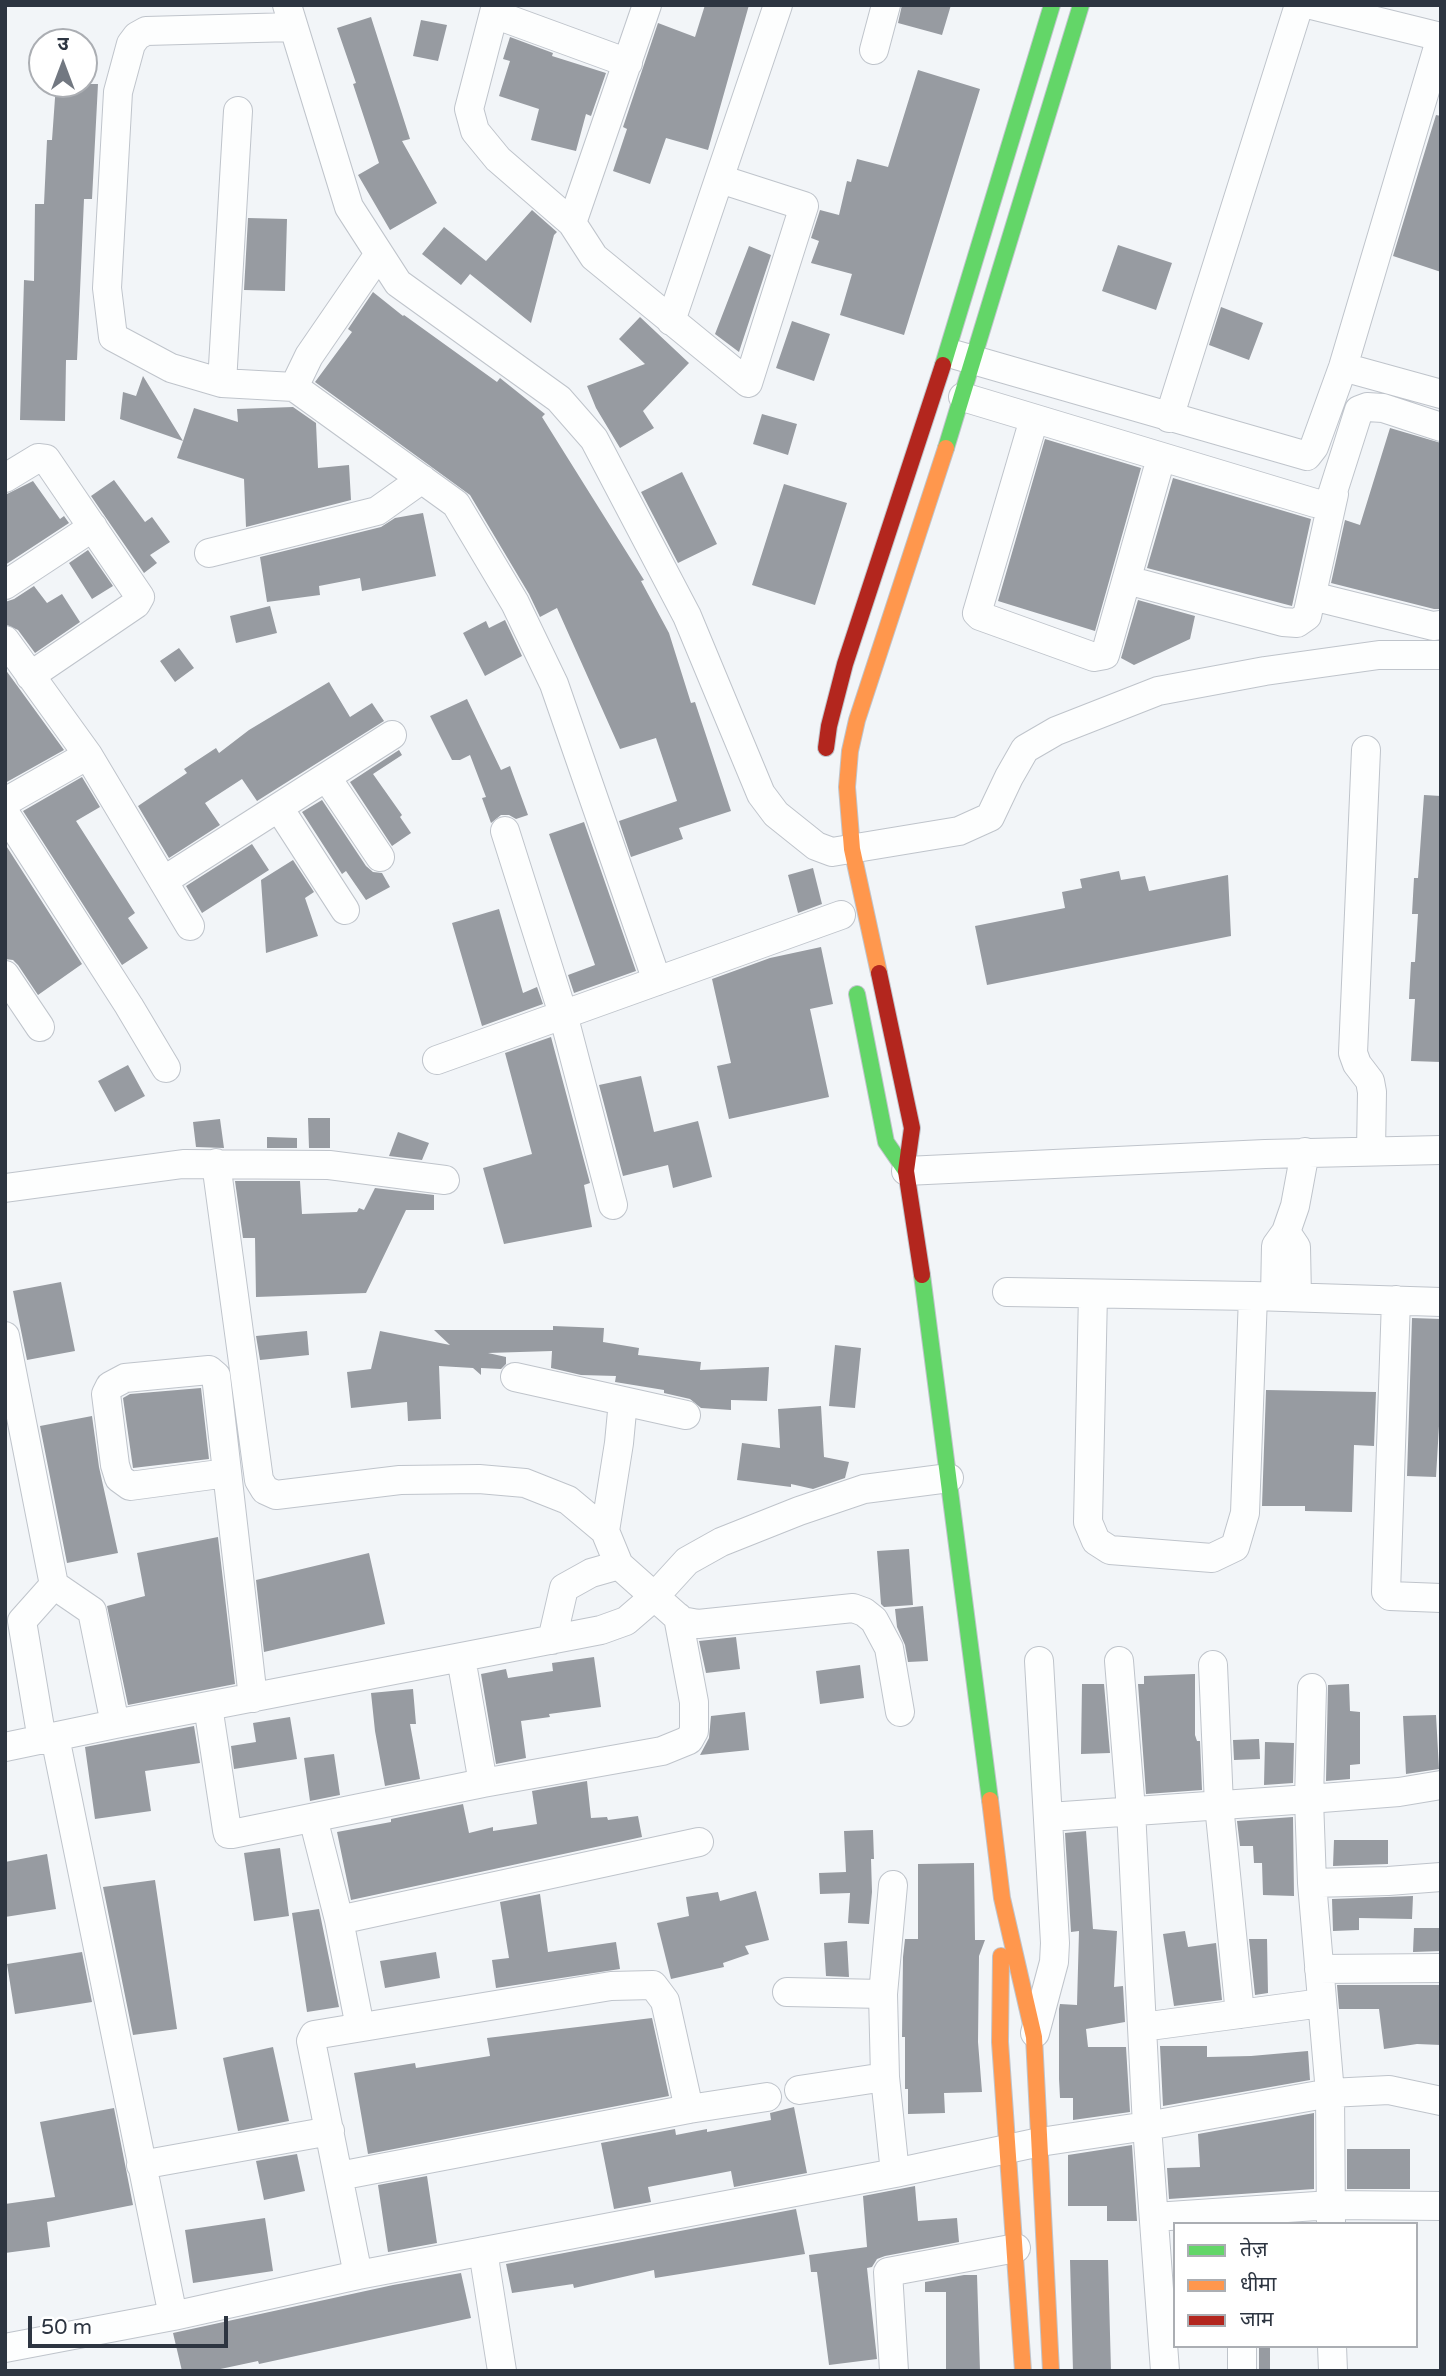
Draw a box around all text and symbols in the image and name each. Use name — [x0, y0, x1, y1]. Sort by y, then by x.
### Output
north arrow — [28, 28, 98, 98]
text: उ — [57, 33, 69, 55]
legend — [1173, 2222, 1418, 2348]
text: तेज़ — [1240, 2237, 1268, 2262]
text: धीमा — [1240, 2272, 1276, 2297]
scale bar — [32, 2302, 231, 2346]
text: जाम — [1240, 2307, 1274, 2332]
text: 50 m — [41, 2315, 92, 2340]

